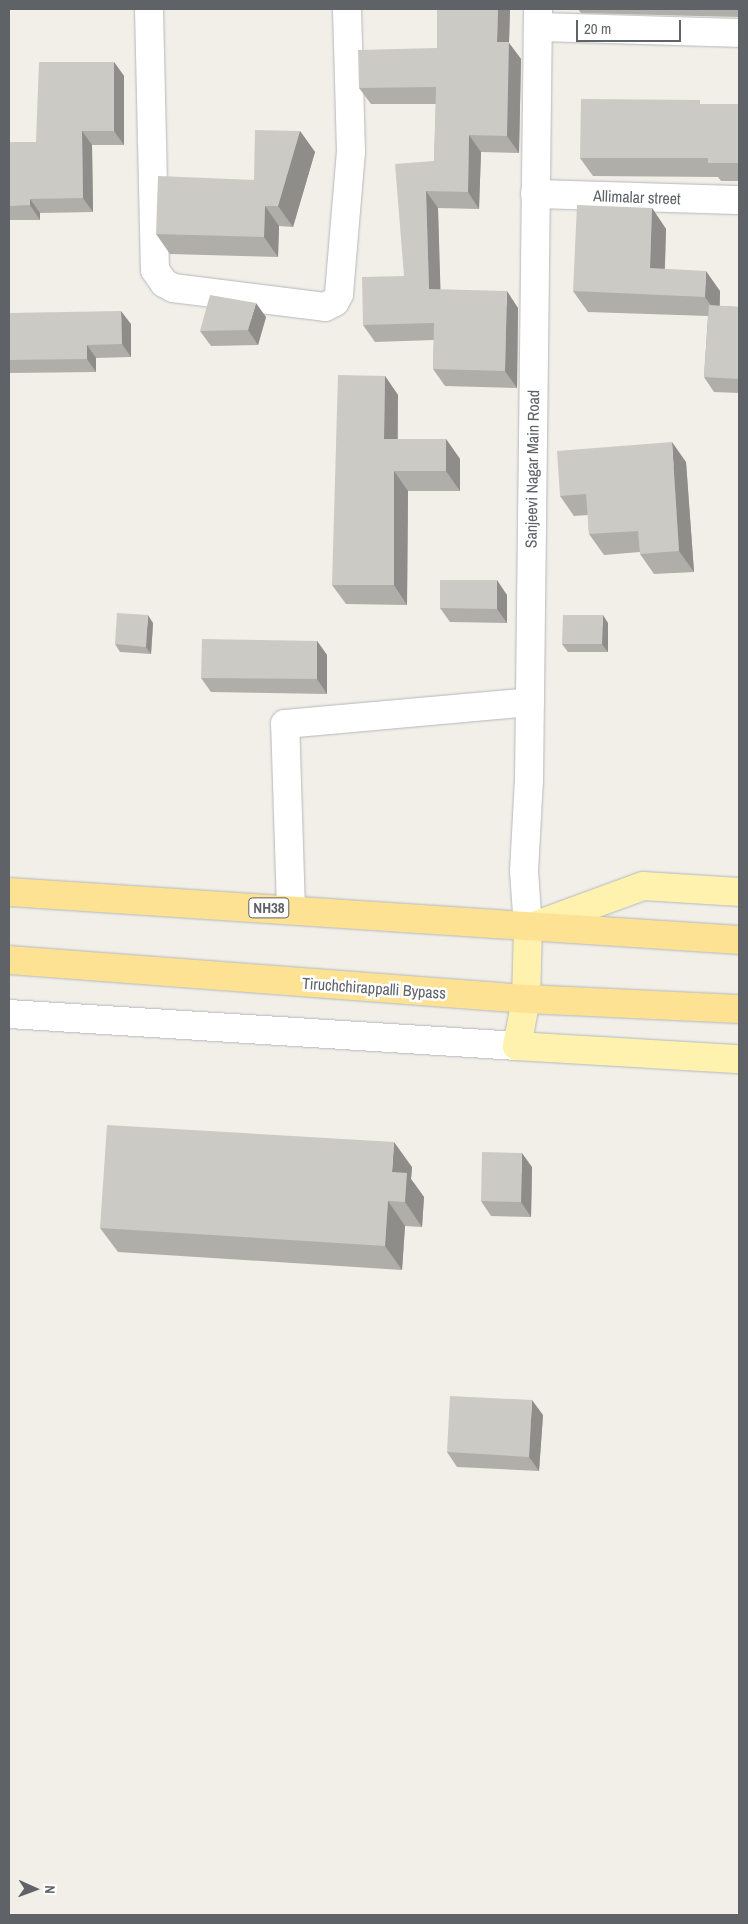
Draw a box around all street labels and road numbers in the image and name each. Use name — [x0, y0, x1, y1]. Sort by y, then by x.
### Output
street label: Allimalar street — [593, 186, 681, 208]
street label: Sanjeevi Nagar Main Road — [521, 390, 543, 548]
road number: NH38 — [248, 896, 290, 920]
street label: Tiruchchirappalli Bypass — [301, 973, 447, 1003]

